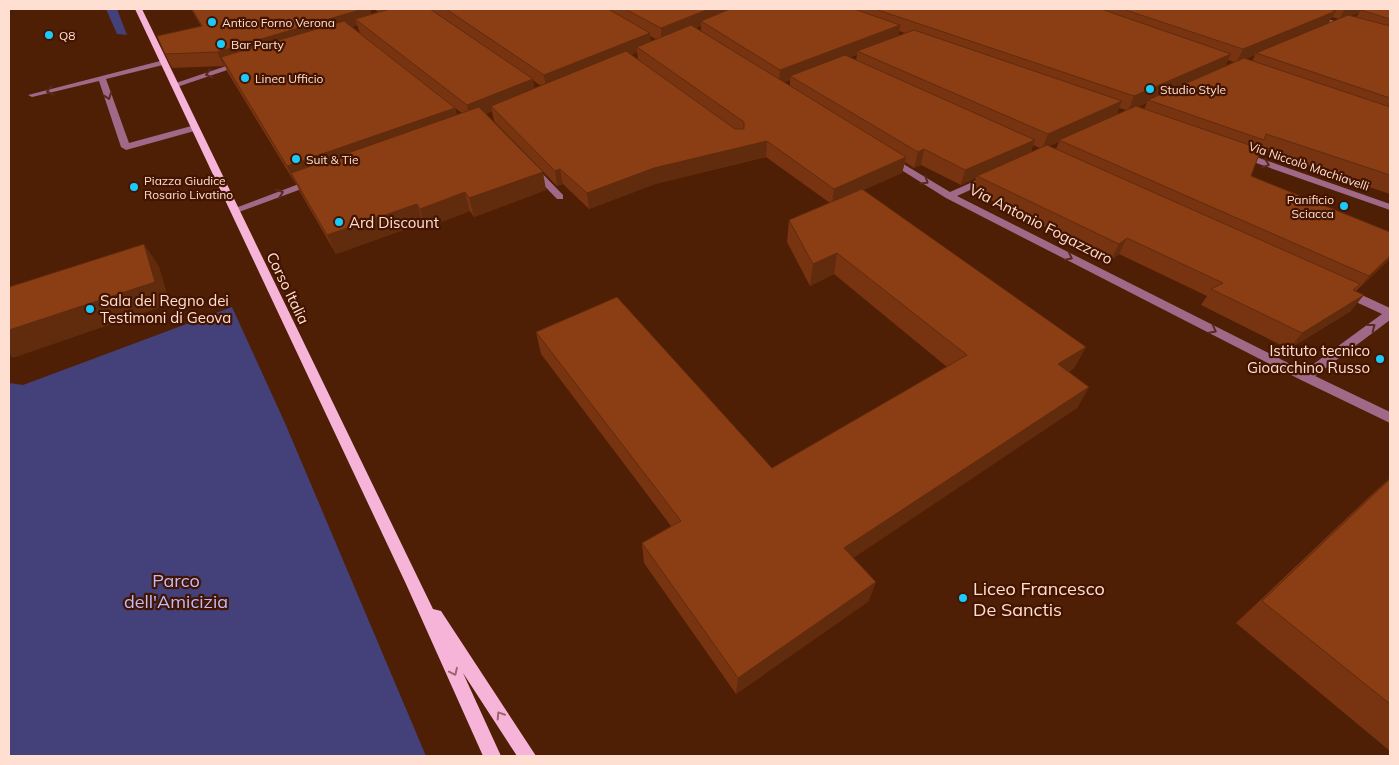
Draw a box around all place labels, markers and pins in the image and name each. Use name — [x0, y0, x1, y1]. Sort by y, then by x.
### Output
place label: Antico Forno Verona — [222, 15, 335, 30]
marker: Antico Forno Verona — [206, 16, 218, 28]
place label: Q8 — [59, 28, 75, 43]
marker: Q8 — [43, 29, 55, 41]
place label: Bar Party — [231, 37, 285, 52]
marker: Bar Party — [215, 38, 227, 50]
place label: Linea Ufficio — [255, 71, 324, 86]
marker: Linea Ufficio — [239, 72, 251, 84]
place label: Studio Style — [1160, 82, 1226, 97]
marker: Studio Style — [1144, 83, 1156, 95]
place label: Suit & Tie — [306, 152, 358, 167]
marker: Suit & Tie — [290, 153, 302, 165]
place label: Piazza Giudice Rosario Livatino — [144, 173, 233, 202]
marker: Piazza Giudice Rosario Livatino — [128, 181, 140, 193]
place label: Panificio Sciacca — [1287, 192, 1334, 221]
marker: Panificio Sciacca — [1338, 200, 1350, 212]
place label: Ard Discount — [349, 213, 439, 232]
marker: Ard Discount — [333, 216, 345, 228]
place label: Sala del Regno dei Testimoni di Geova — [100, 291, 231, 327]
marker: Sala del Regno dei Testimoni di Geova — [84, 303, 96, 315]
place label: Istituto tecnico Gioacchino Russo — [1247, 341, 1370, 377]
marker: Istituto tecnico Gioacchino Russo — [1374, 353, 1386, 365]
place label: Liceo Francesco De Sanctis — [973, 577, 1105, 621]
marker: Liceo Francesco De Sanctis — [957, 592, 969, 604]

